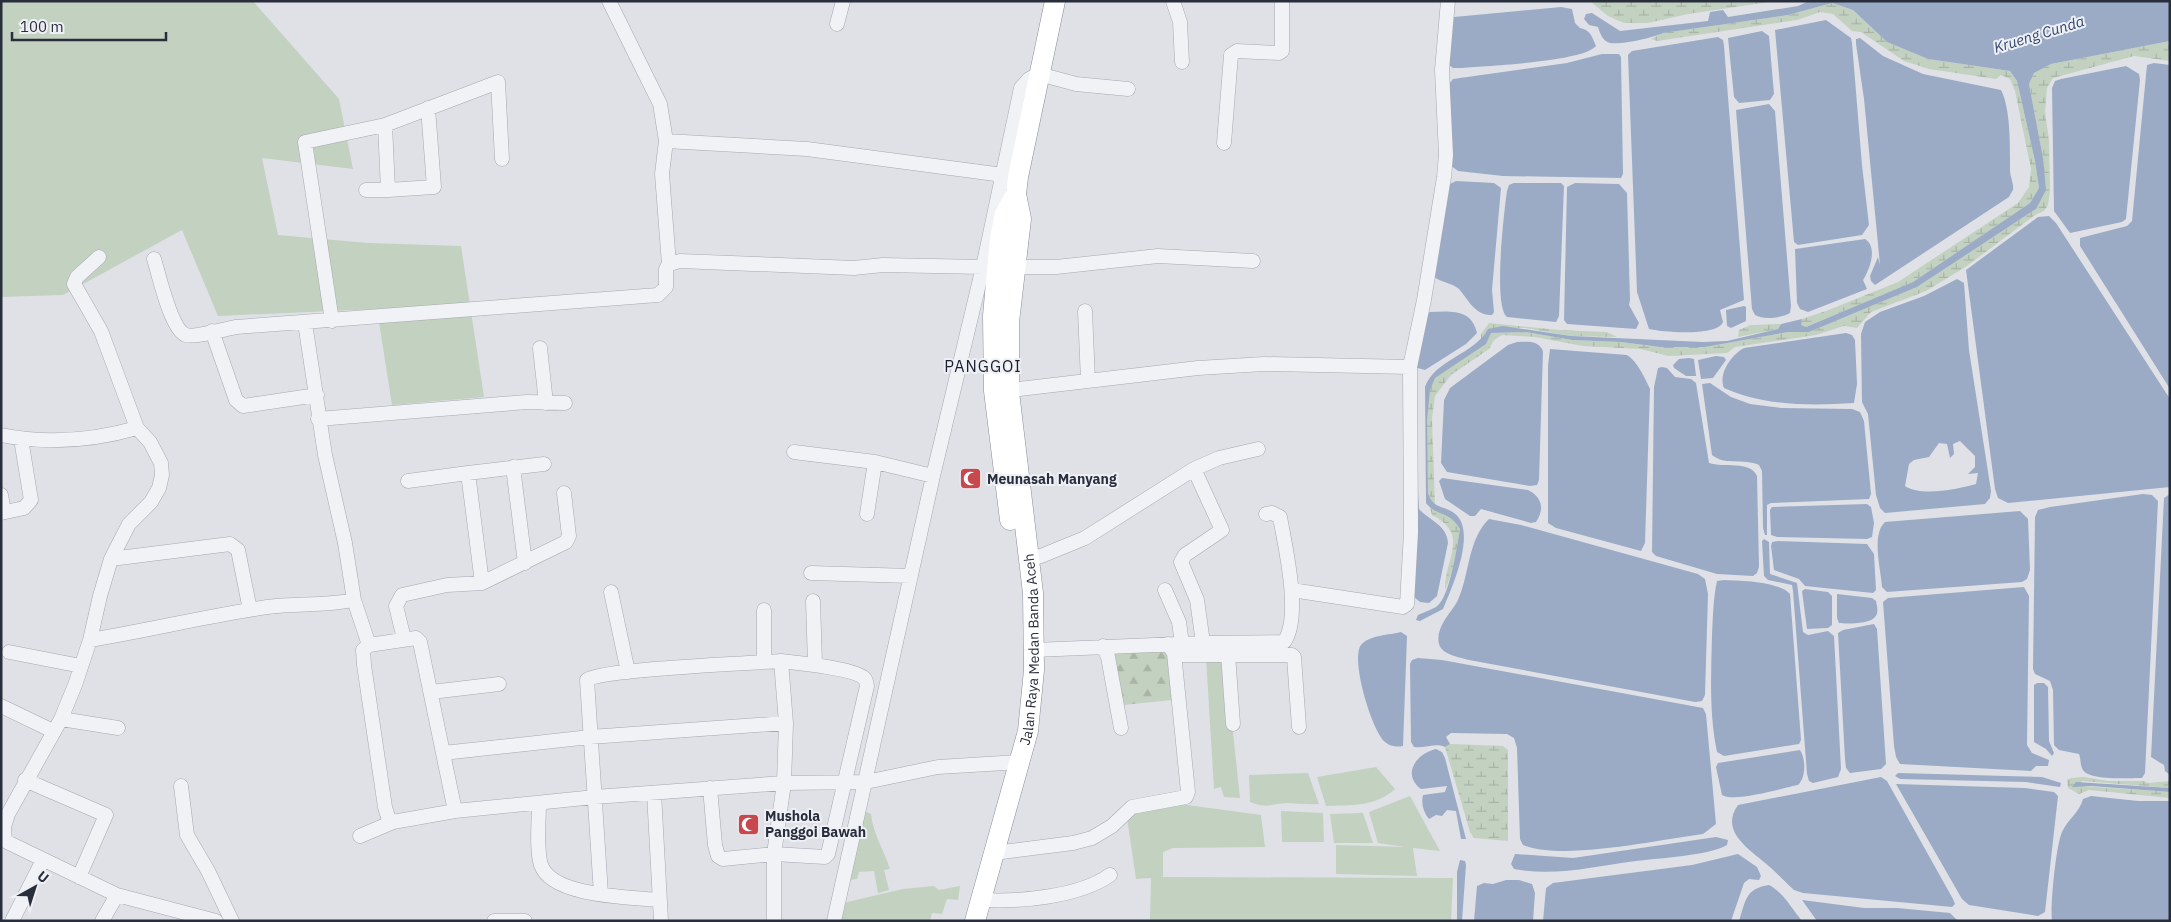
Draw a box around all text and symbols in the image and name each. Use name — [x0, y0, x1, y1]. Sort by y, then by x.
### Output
scale bar — [12, 10, 166, 42]
water label: Krueng Cunda — [1991, 11, 2087, 57]
text: 100 m — [20, 17, 64, 36]
district label: PANGGOI — [944, 356, 1022, 376]
mosque icon: Meunasah Manyang — [959, 467, 983, 491]
place label: Meunasah Manyang — [987, 470, 1117, 488]
street label: Jalan Raya Medan Banda Aceh — [1015, 553, 1043, 747]
place label: Mushola Panggoi Bawah — [765, 807, 866, 841]
mosque icon: Mushola Panggoi Bawah — [737, 812, 761, 836]
north arrow — [10, 862, 60, 912]
text: U — [34, 867, 53, 887]

